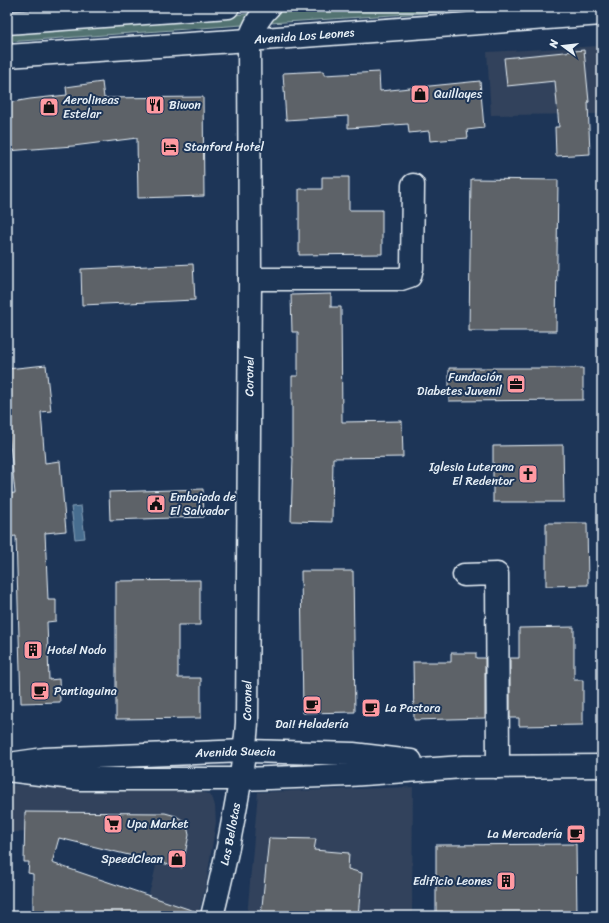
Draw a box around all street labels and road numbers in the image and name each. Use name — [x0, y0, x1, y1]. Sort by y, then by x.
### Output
street label: Avenida Los Leones — [252, 21, 355, 51]
street label: Coronel — [238, 356, 260, 397]
street label: Coronel — [236, 680, 258, 721]
street label: Avenida Suecia — [194, 740, 276, 764]
street label: Las Bellotas — [213, 800, 247, 868]

